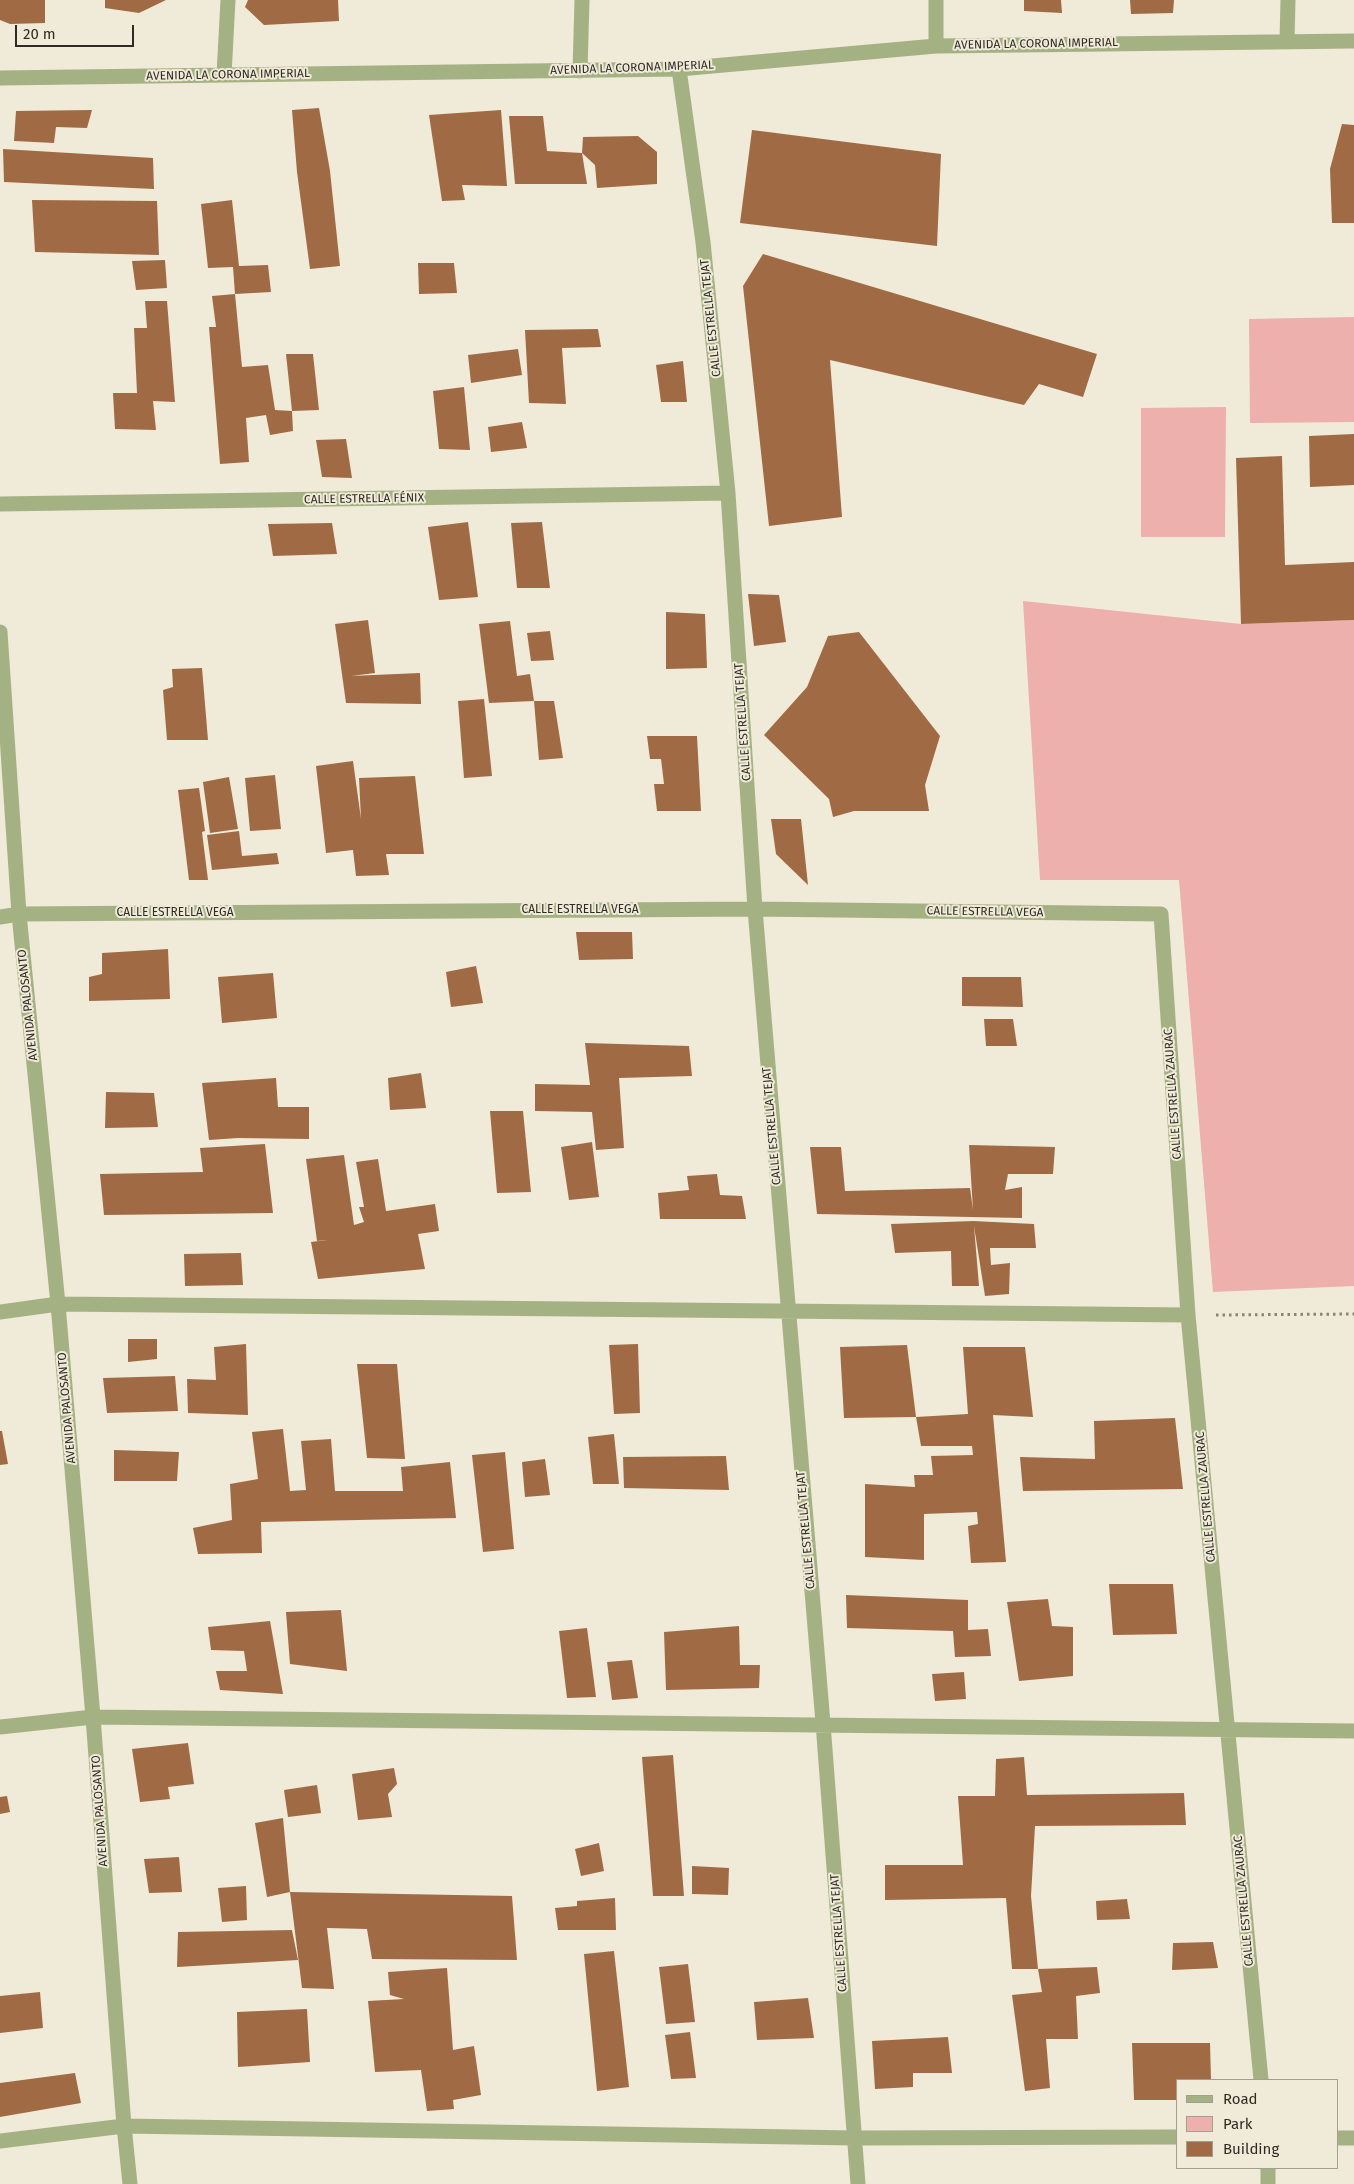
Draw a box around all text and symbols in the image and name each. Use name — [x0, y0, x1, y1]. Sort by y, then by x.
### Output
scale bar — [18, 15, 136, 47]
text: 20 m — [23, 25, 56, 43]
street label: AVENIDA LA CORONA IMPERIAL — [954, 35, 1118, 53]
street label: AVENIDA LA CORONA IMPERIAL — [550, 58, 714, 78]
street label: AVENIDA LA CORONA IMPERIAL — [146, 66, 310, 84]
street label: CALLE ESTRELLA TEJAT — [698, 258, 724, 378]
street label: CALLE ESTRELLA FÉNIX — [304, 491, 424, 507]
street label: CALLE ESTRELLA TEJAT — [732, 662, 754, 782]
street label: CALLE ESTRELLA VEGA — [521, 903, 639, 917]
street label: CALLE ESTRELLA VEGA — [926, 904, 1044, 920]
street label: CALLE ESTRELLA VEGA — [116, 906, 234, 920]
street label: AVENIDA PALOSANTO — [15, 949, 41, 1061]
street label: CALLE ESTRELLA ZAURAC — [1161, 1028, 1185, 1160]
street label: CALLE ESTRELLA TEJAT — [760, 1066, 784, 1186]
street label: AVENIDA PALOSANTO — [55, 1352, 79, 1464]
street label: CALLE ESTRELLA ZAURAC — [1193, 1431, 1219, 1563]
street label: CALLE ESTRELLA TEJAT — [794, 1470, 818, 1590]
street label: AVENIDA PALOSANTO — [89, 1755, 111, 1867]
street label: CALLE ESTRELLA ZAURAC — [1231, 1835, 1257, 1967]
street label: CALLE ESTRELLA TEJAT — [828, 1873, 850, 1993]
legend — [1176, 2079, 1339, 2169]
text: Road — [1223, 2090, 1258, 2108]
text: Park — [1223, 2115, 1253, 2133]
text: Building — [1223, 2140, 1279, 2158]

